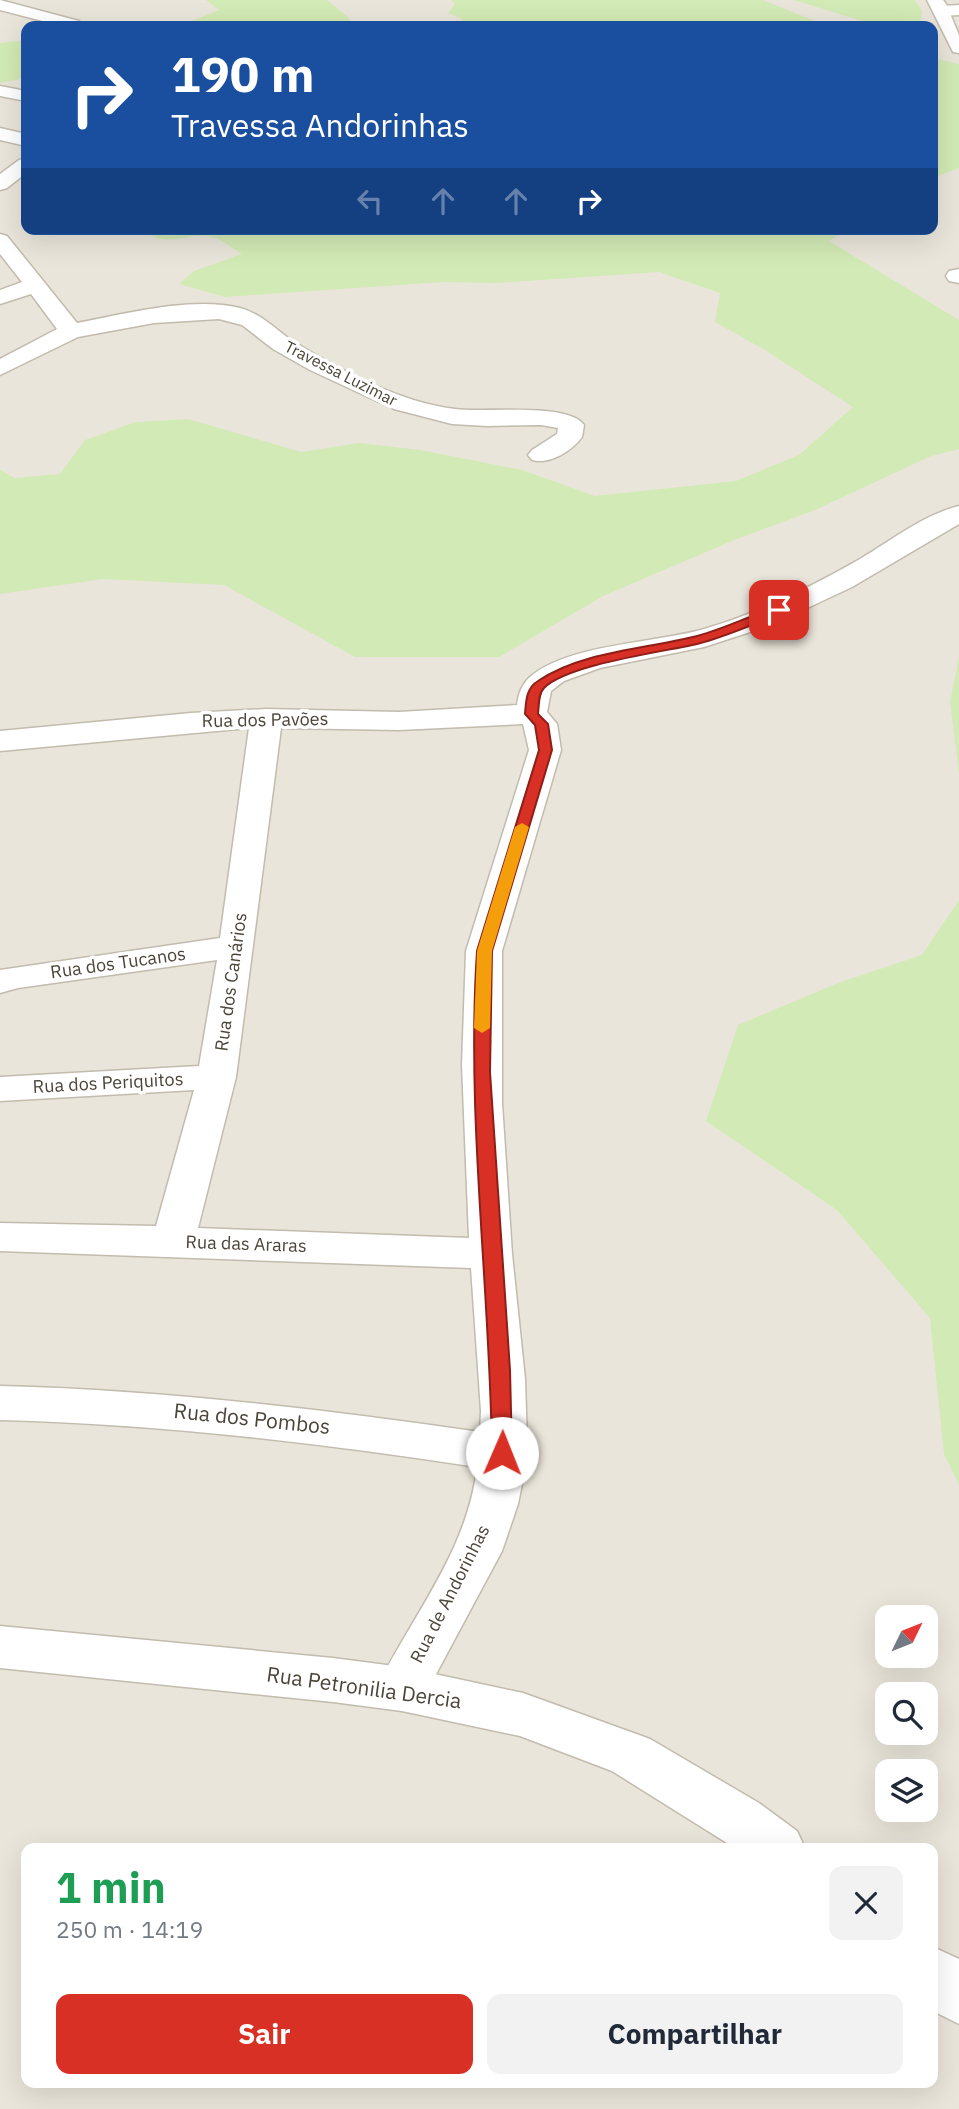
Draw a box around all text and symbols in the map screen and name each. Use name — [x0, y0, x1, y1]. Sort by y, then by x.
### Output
text: 190 m — [171, 42, 315, 105]
icon: right — [56, 49, 147, 140]
text: Travessa Andorinhas — [171, 104, 469, 146]
icon: left — [351, 182, 389, 220]
icon: ahead — [424, 182, 462, 220]
icon: ahead — [497, 182, 535, 220]
icon: right — [570, 182, 608, 220]
street label: Travessa Luzimar — [281, 336, 401, 410]
pin — [749, 580, 809, 640]
icon: arrive — [760, 591, 798, 629]
street label: Rua dos Pavões — [201, 707, 329, 732]
street label: Rua dos Canários — [209, 911, 252, 1053]
street label: Rua dos Tucanos — [49, 942, 187, 983]
street label: Rua dos Periquitos — [32, 1067, 184, 1098]
street label: Rua das Araras — [185, 1230, 307, 1257]
street label: Rua dos Pombos — [172, 1396, 332, 1440]
position arrow — [465, 1416, 539, 1490]
street label: Rua de Andorinhas — [405, 1521, 494, 1667]
north arrow — [875, 1605, 938, 1668]
map controls — [875, 1605, 938, 1822]
street label: Rua Petronilia Dercia — [265, 1659, 463, 1715]
button: search — [875, 1682, 938, 1745]
button: layers — [875, 1759, 938, 1822]
text: 1 min — [56, 1860, 166, 1915]
button: close — [829, 1866, 903, 1940]
text: 250 m · 14:19 — [56, 1914, 203, 1944]
button: Sair — [56, 1994, 473, 2074]
button: Compartilhar — [487, 1994, 903, 2074]

